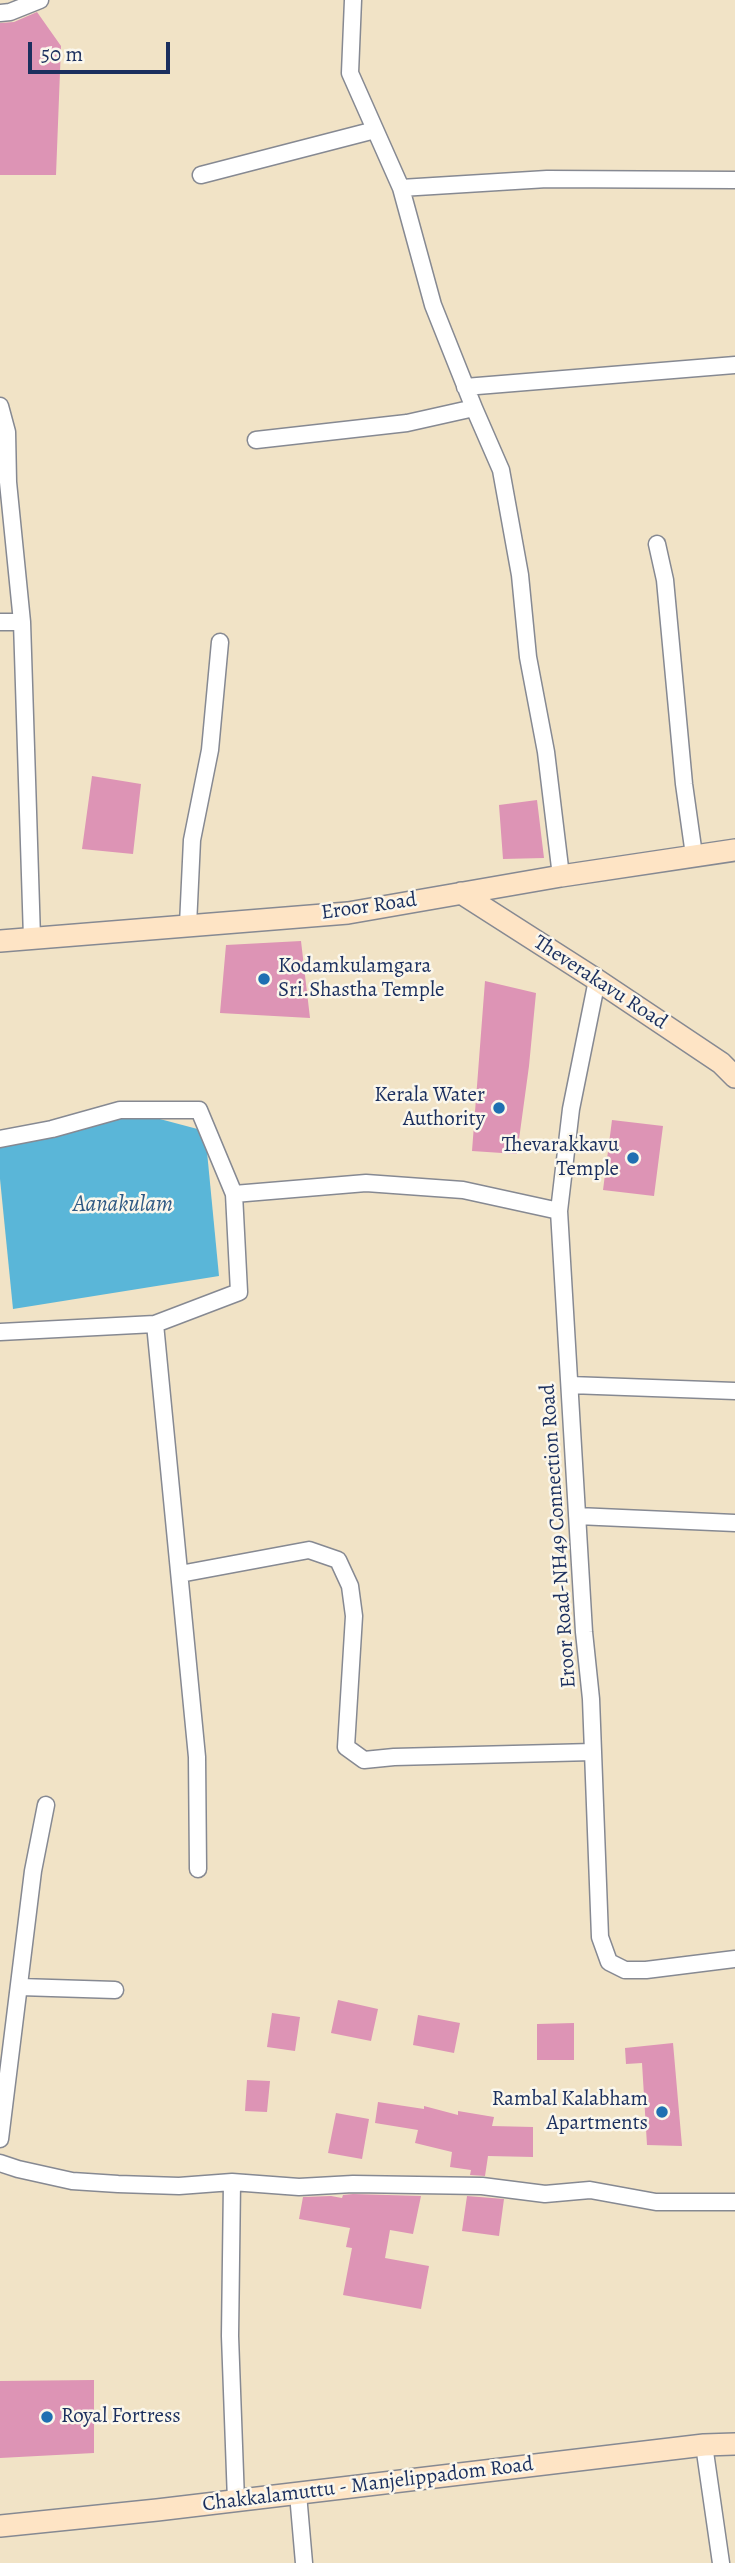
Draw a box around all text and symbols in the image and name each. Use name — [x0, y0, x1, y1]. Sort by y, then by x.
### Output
scale bar — [32, 28, 173, 72]
text: 50 m — [41, 40, 83, 68]
street label: Eroor Road — [319, 888, 419, 926]
street label: Theverakavu Road — [528, 930, 672, 1036]
place label: Kodamkulamgara Sri.Shastha Temple — [278, 954, 444, 1004]
marker: Kodamkulamgara Sri.Shastha Temple — [256, 971, 272, 987]
place label: Kerala Water Authority — [374, 1083, 485, 1133]
marker: Kerala Water Authority — [491, 1100, 507, 1116]
place label: Thevarakkavu Temple — [502, 1133, 619, 1183]
marker: Thevarakkavu Temple — [625, 1150, 641, 1166]
water label: Aanakulam — [73, 1191, 173, 1219]
street label: Eroor Road-NH49 Connection Road — [536, 1383, 582, 1689]
place label: Rambal Kalabham Apartments — [492, 2087, 648, 2137]
marker: Rambal Kalabham Apartments — [654, 2104, 670, 2120]
place label: Royal Fortress — [61, 2404, 181, 2430]
marker: Royal Fortress — [39, 2409, 55, 2425]
street label: Chakkalamuttu - Manjelippadom Road — [201, 2452, 535, 2518]

